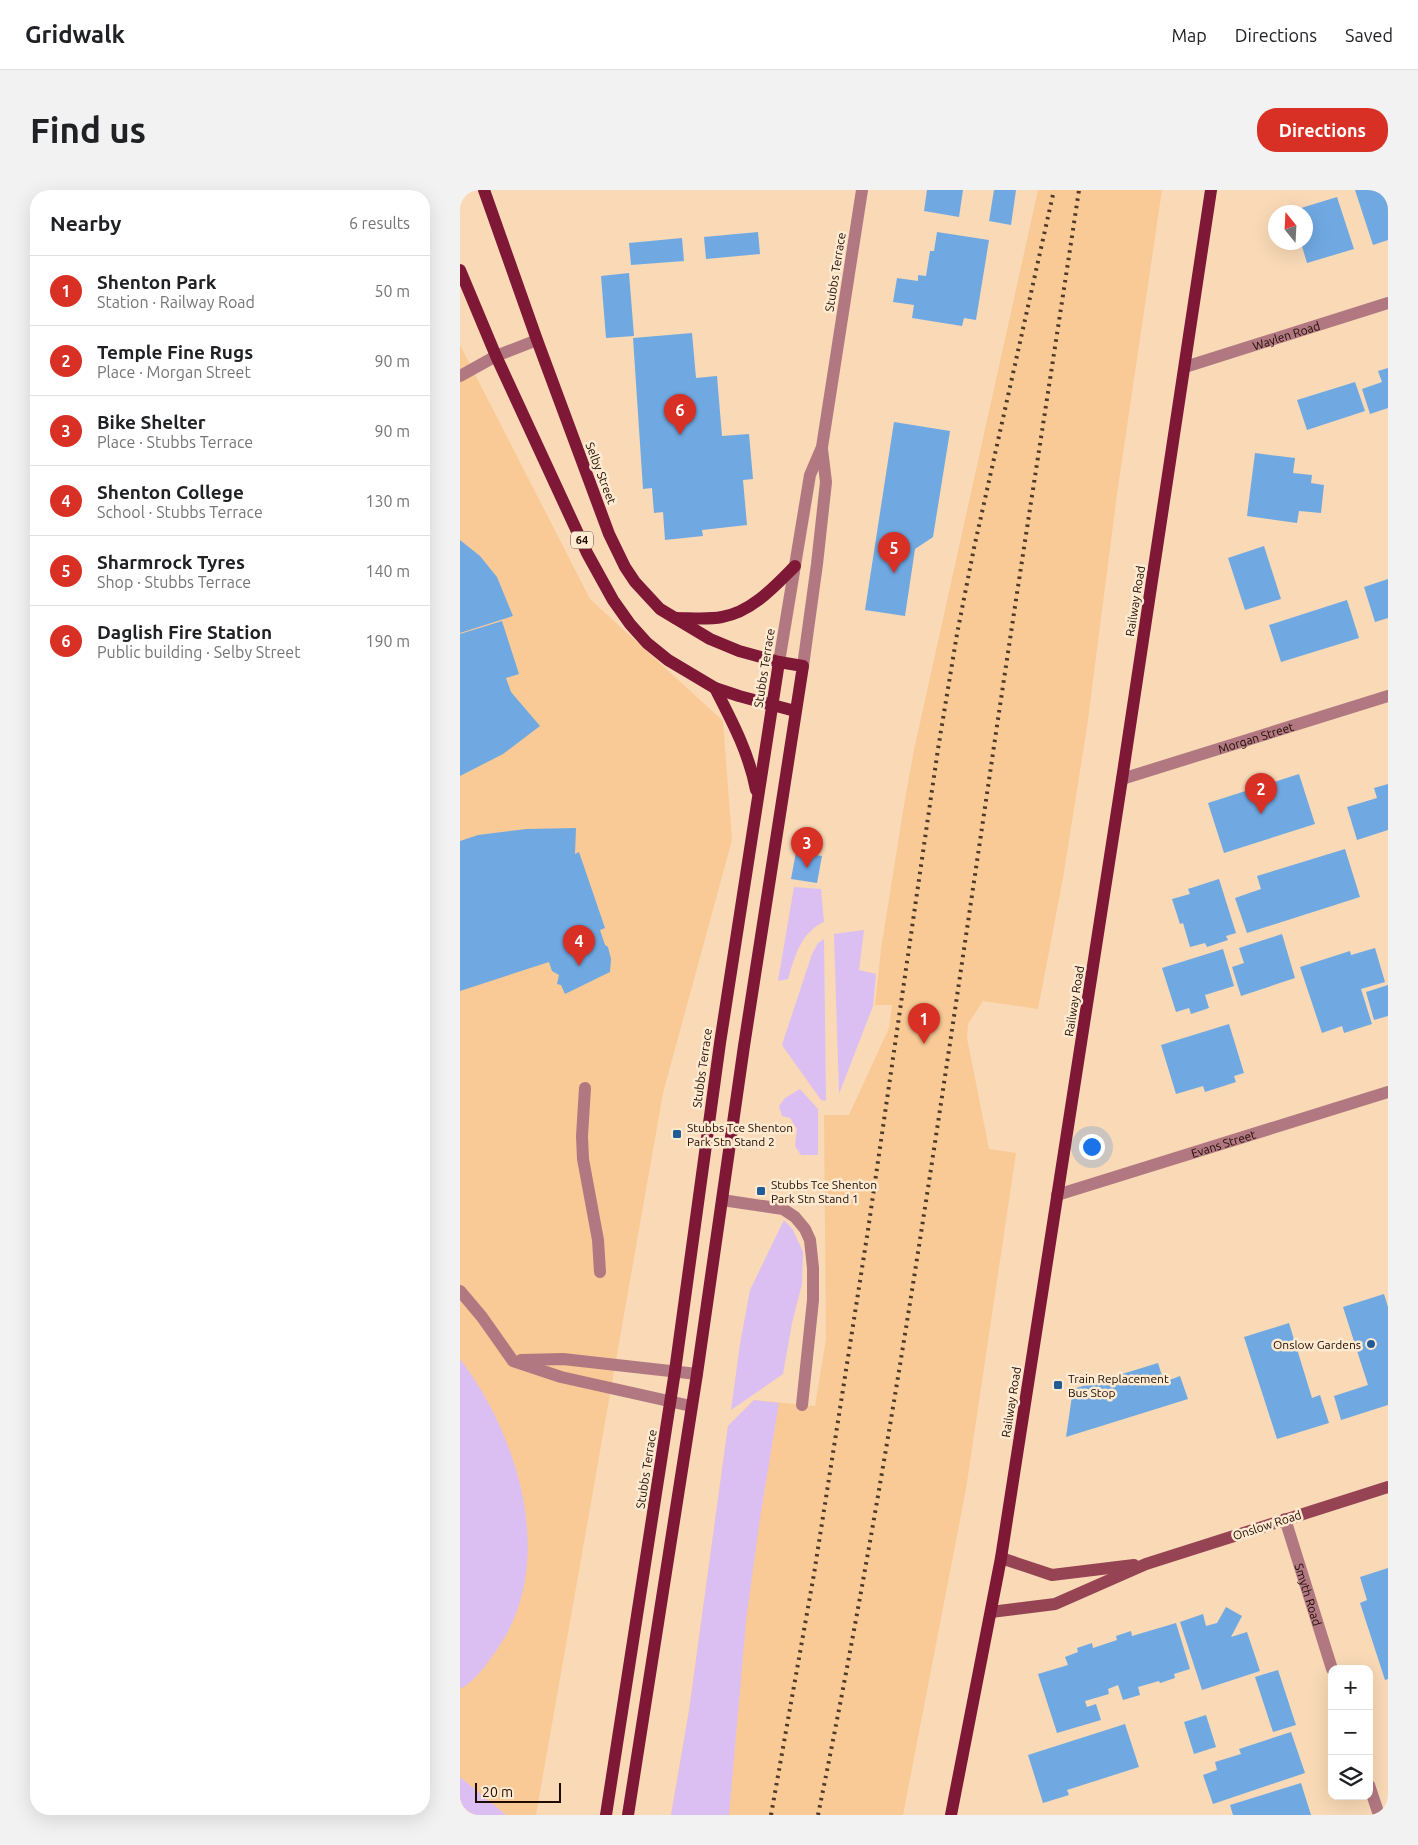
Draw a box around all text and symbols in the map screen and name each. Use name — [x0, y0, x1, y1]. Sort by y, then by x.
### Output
text: Gridwalk — [25, 21, 125, 48]
text: Map — [1171, 25, 1207, 45]
text: Directions — [1235, 25, 1317, 45]
text: Saved — [1345, 25, 1393, 45]
button: Directions — [1257, 108, 1388, 152]
text: Find us — [30, 110, 146, 150]
north arrow — [1268, 205, 1313, 250]
text: Nearby — [50, 211, 121, 235]
text: 6 results — [349, 214, 410, 232]
street label: Stubbs Terrace — [822, 231, 848, 313]
text: Shenton Park — [97, 271, 216, 293]
text: 1 — [61, 282, 71, 300]
text: 50 m — [374, 282, 410, 300]
text: Station · Railway Road — [97, 293, 255, 311]
street label: Waylen Road — [1251, 318, 1321, 352]
text: Temple Fine Rugs — [97, 341, 253, 363]
text: 2 — [61, 352, 71, 370]
text: 90 m — [374, 352, 410, 370]
text: Place · Morgan Street — [97, 363, 251, 381]
pin: 6 — [664, 394, 696, 435]
text: Bike Shelter — [97, 411, 206, 433]
text: 3 — [61, 422, 71, 440]
text: 90 m — [374, 422, 410, 440]
text: Place · Stubbs Terrace — [97, 433, 253, 451]
street label: Selby Street — [583, 440, 619, 506]
text: Shenton College — [97, 481, 244, 503]
text: 4 — [61, 492, 71, 510]
text: 130 m — [365, 492, 410, 510]
text: School · Stubbs Terrace — [97, 503, 263, 521]
road number: 64 — [571, 532, 593, 548]
pin: 5 — [878, 532, 910, 573]
text: Sharmrock Tyres — [97, 551, 245, 573]
text: 5 — [61, 562, 71, 580]
text: 140 m — [365, 562, 410, 580]
street label: Railway Road — [1123, 565, 1147, 637]
text: Shop · Stubbs Terrace — [97, 573, 251, 591]
text: Daglish Fire Station — [97, 621, 272, 643]
street label: Stubbs Terrace — [751, 627, 777, 709]
text: 6 — [61, 632, 71, 650]
text: 190 m — [365, 632, 410, 650]
text: Public building · Selby Street — [97, 643, 300, 661]
street label: Morgan Street — [1216, 719, 1295, 755]
pin: 2 — [1245, 773, 1277, 814]
pin: 3 — [791, 827, 823, 868]
pin: 4 — [563, 925, 595, 966]
street label: Railway Road — [1062, 965, 1086, 1037]
pin: 1 — [908, 1003, 940, 1044]
street label: Stubbs Terrace — [690, 1027, 714, 1109]
place label: Stubbs Tce Shenton Park Stn Stand 2 — [687, 1121, 793, 1148]
street label: Evans Street — [1189, 1127, 1257, 1159]
marker: Stubbs Tce Shenton Park Stn Stand 2 — [671, 1128, 683, 1140]
your location — [1079, 1134, 1105, 1160]
place label: Stubbs Tce Shenton Park Stn Stand 1 — [771, 1178, 877, 1205]
marker: Stubbs Tce Shenton Park Stn Stand 1 — [755, 1185, 767, 1197]
place label: Onslow Gardens — [1273, 1338, 1361, 1351]
marker: Onslow Gardens — [1365, 1338, 1377, 1350]
street label: Railway Road — [999, 1366, 1023, 1438]
place label: Train Replacement Bus Stop — [1068, 1372, 1169, 1399]
marker: Train Replacement Bus Stop — [1052, 1379, 1064, 1391]
street label: Stubbs Terrace — [633, 1428, 659, 1510]
street label: Onslow Road — [1231, 1508, 1303, 1542]
street label: Smyth Road — [1293, 1562, 1324, 1627]
map controls — [1328, 1665, 1373, 1800]
button: + — [1328, 1665, 1373, 1710]
button: − — [1328, 1710, 1373, 1755]
button: layers — [1328, 1755, 1373, 1800]
scale bar — [475, 1780, 561, 1803]
text: 20 m — [482, 1784, 513, 1800]

